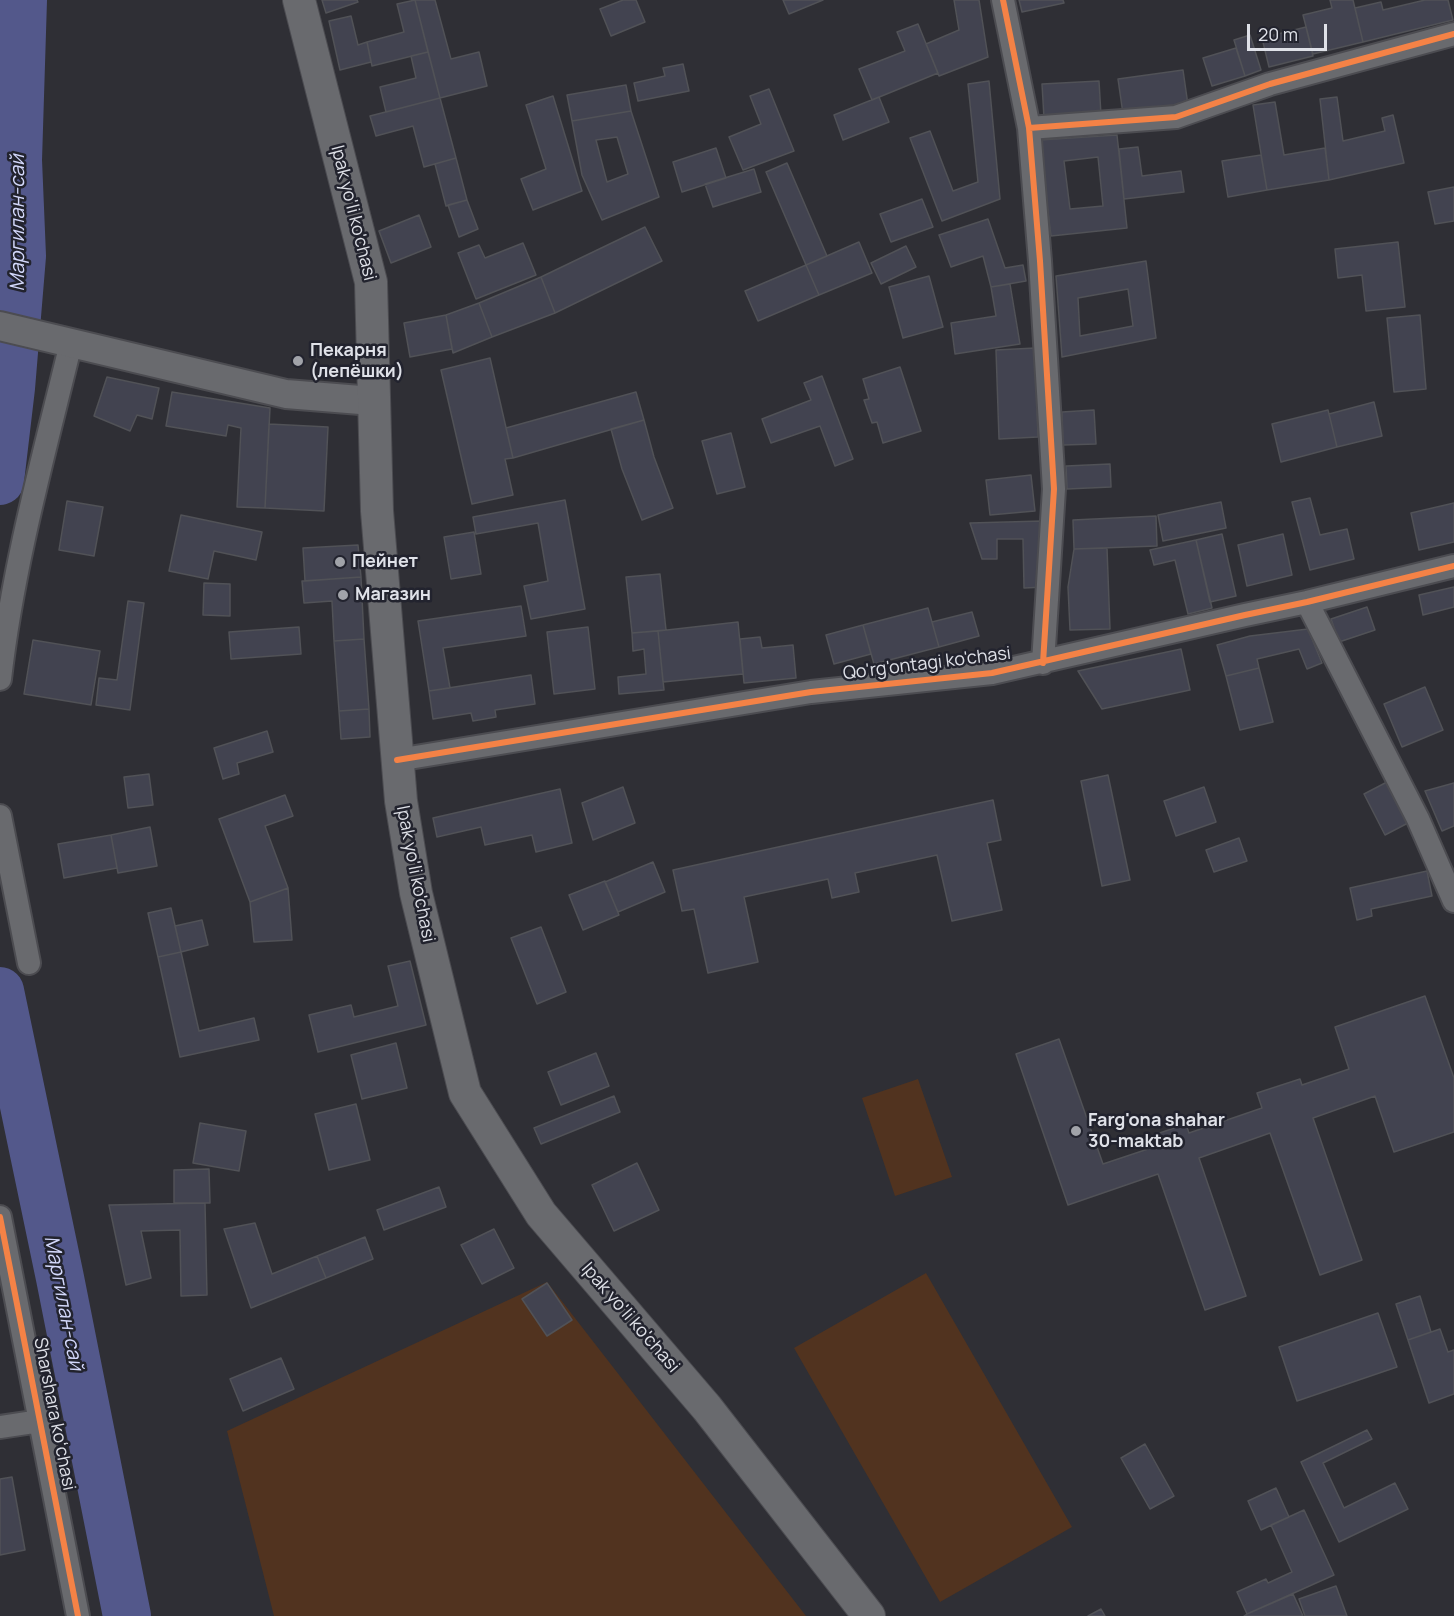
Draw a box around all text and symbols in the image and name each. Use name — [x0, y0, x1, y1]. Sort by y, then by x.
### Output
scale bar — [1250, 12, 1330, 50]
text: 20 m — [1258, 22, 1298, 46]
street label: Ipak yo'li ko'chasi — [326, 143, 380, 283]
water label: Маргилан-сай — [6, 155, 30, 291]
place label: Пекарня (лепёшки) — [310, 340, 404, 382]
marker: Пекарня (лепёшки) — [291, 354, 305, 368]
place label: Пейнет — [352, 551, 418, 573]
marker: Пейнет — [333, 555, 347, 569]
place label: Магазин — [355, 584, 431, 606]
marker: Магазин — [336, 588, 350, 602]
street label: Qo'rg'ontagi ko'chasi — [842, 643, 1012, 685]
street label: Ipak yo'li ko'chasi — [391, 804, 439, 944]
place label: Farg'ona shahar 30-maktab — [1088, 1110, 1225, 1152]
marker: Farg'ona shahar 30-maktab — [1069, 1124, 1083, 1138]
water label: Маргилан-сай — [38, 1234, 88, 1372]
street label: Ipak yo'li ko'chasi — [576, 1259, 684, 1377]
street label: Sharshara koʻchasi — [29, 1336, 79, 1492]

